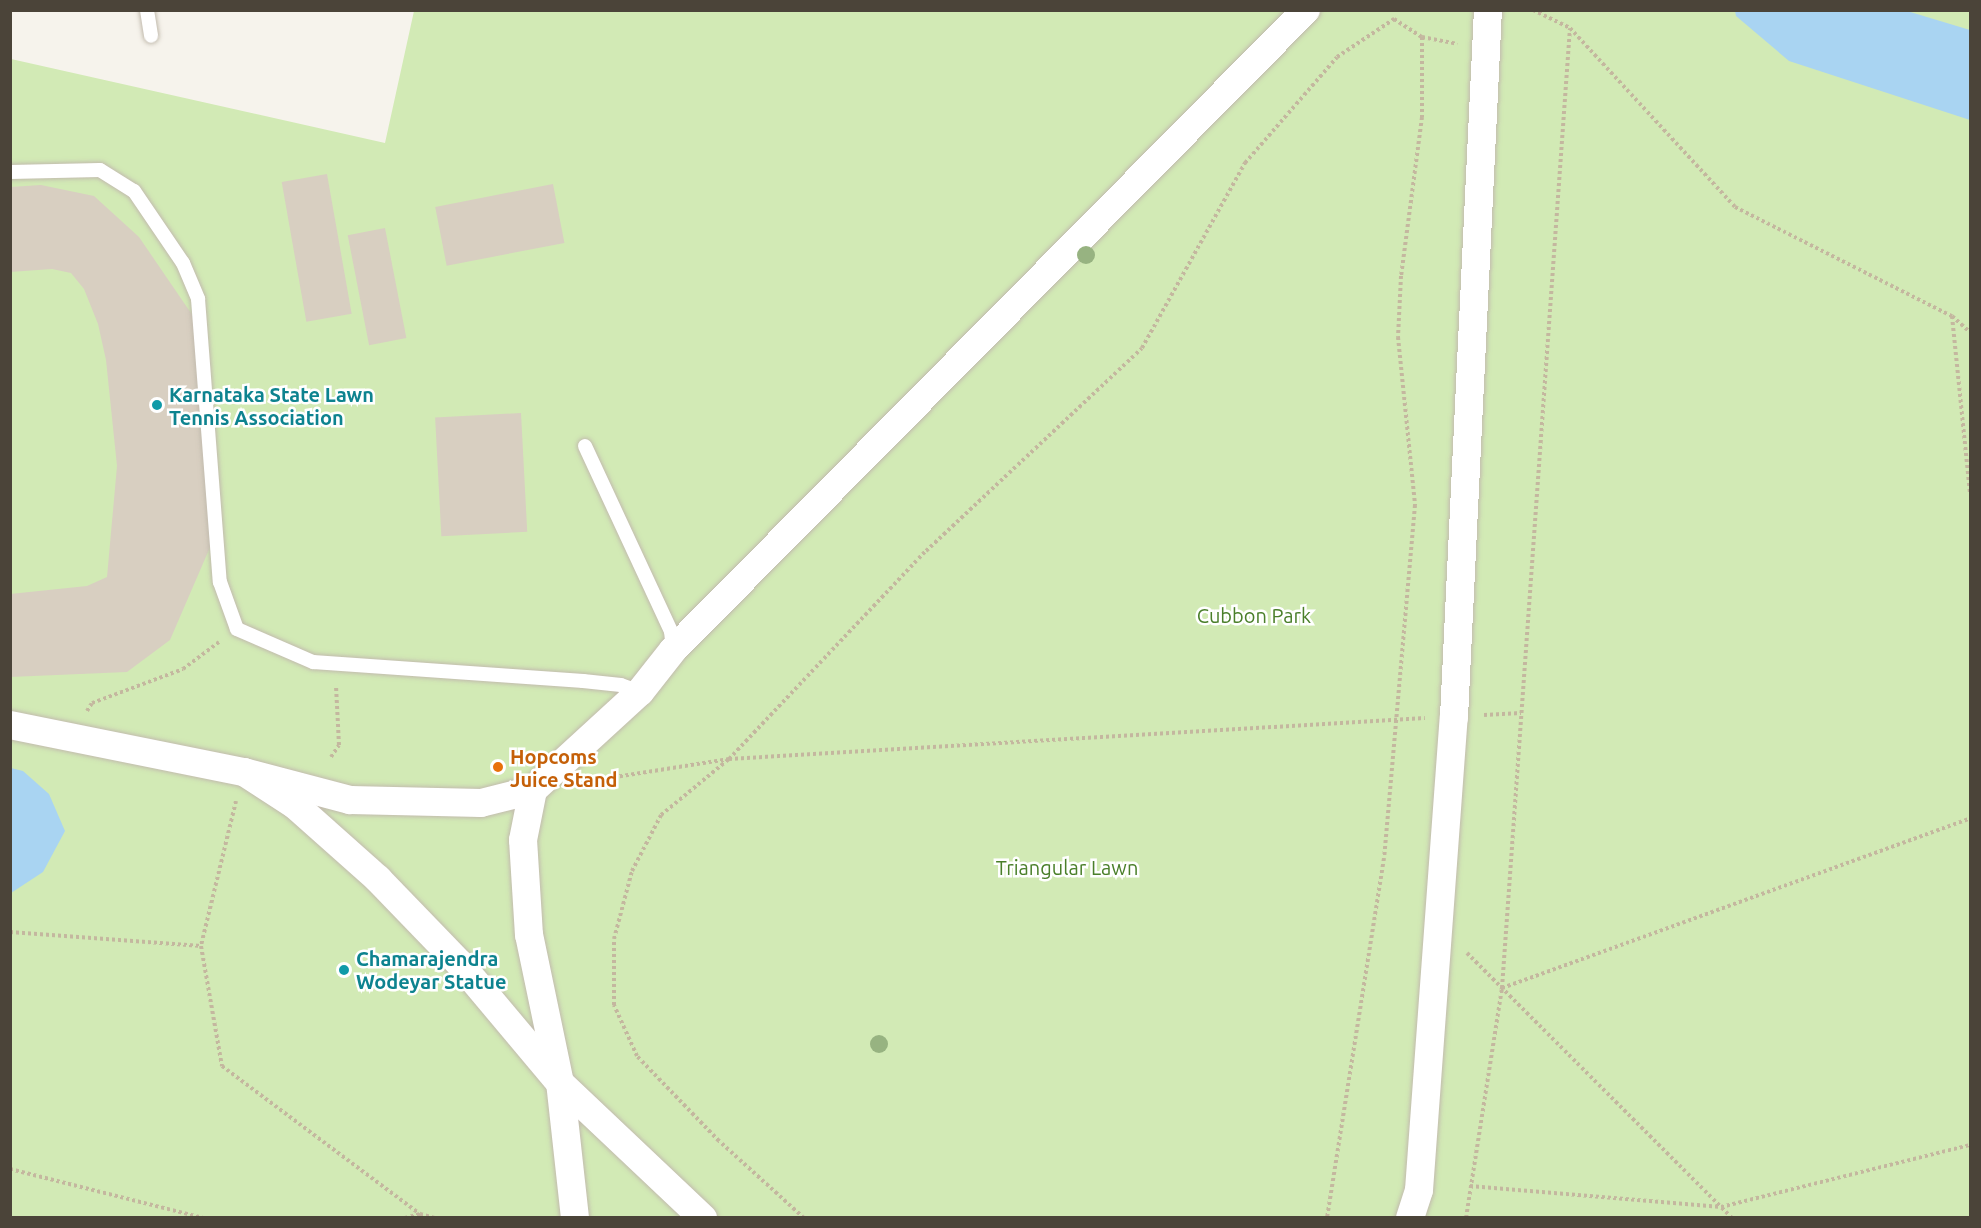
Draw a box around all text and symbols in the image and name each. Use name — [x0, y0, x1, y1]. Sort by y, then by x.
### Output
place label: Karnataka State Lawn Tennis Association — [169, 382, 374, 429]
marker: Karnataka State Lawn Tennis Association — [150, 398, 164, 412]
park label: Cubbon Park — [1197, 603, 1311, 627]
place label: Hopcoms Juice Stand — [510, 744, 618, 791]
marker: Hopcoms Juice Stand — [491, 760, 505, 774]
park label: Triangular Lawn — [996, 855, 1138, 879]
place label: Chamarajendra Wodeyar Statue — [356, 946, 506, 993]
marker: Chamarajendra Wodeyar Statue — [337, 963, 351, 977]

